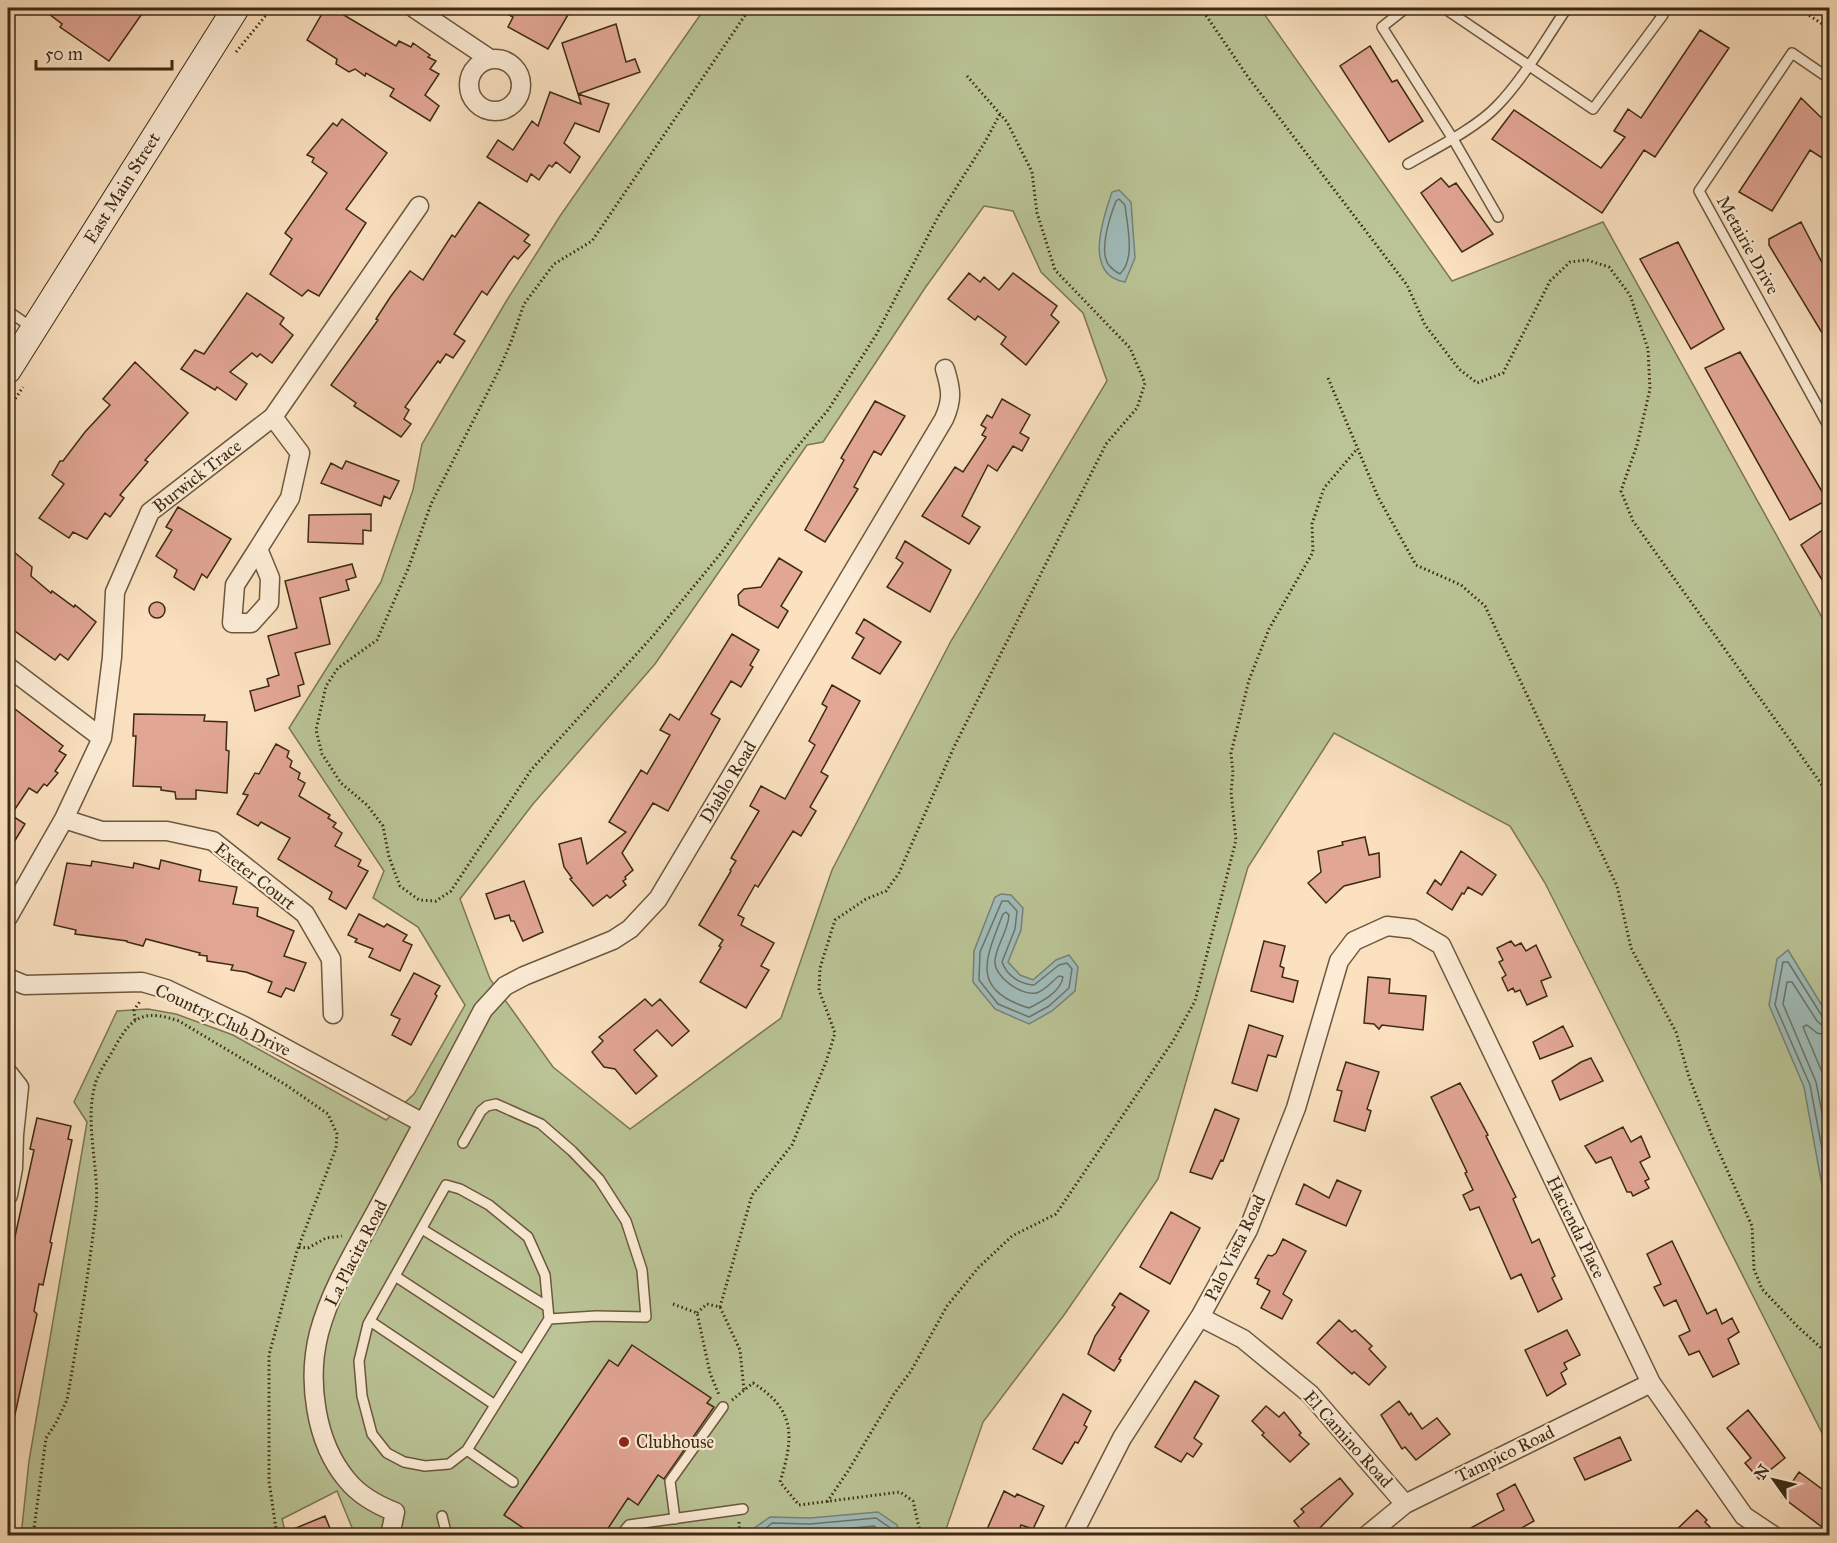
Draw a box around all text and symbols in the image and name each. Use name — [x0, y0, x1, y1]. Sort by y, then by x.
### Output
scale bar — [36, 33, 172, 71]
text: 50 m — [45, 43, 83, 65]
street label: East Main Street — [79, 128, 165, 248]
street label: Metairie Drive — [1712, 192, 1784, 298]
street label: Burwick Trace — [148, 435, 246, 517]
street label: Diablo Road — [695, 737, 761, 827]
street label: Exeter Court — [210, 838, 300, 915]
street label: Country Club Drive — [152, 979, 294, 1061]
street label: Hacienda Place — [1542, 1172, 1610, 1282]
street label: Palo Vista Road — [1200, 1191, 1270, 1305]
street label: La Placita Road — [320, 1196, 392, 1310]
street label: El Camino Road — [1299, 1386, 1397, 1492]
street label: Tampico Road — [1452, 1421, 1558, 1487]
place label: Clubhouse — [636, 1431, 714, 1453]
marker: Clubhouse — [617, 1435, 631, 1449]
north arrow — [1744, 1450, 1804, 1510]
text: N — [1750, 1461, 1774, 1483]

